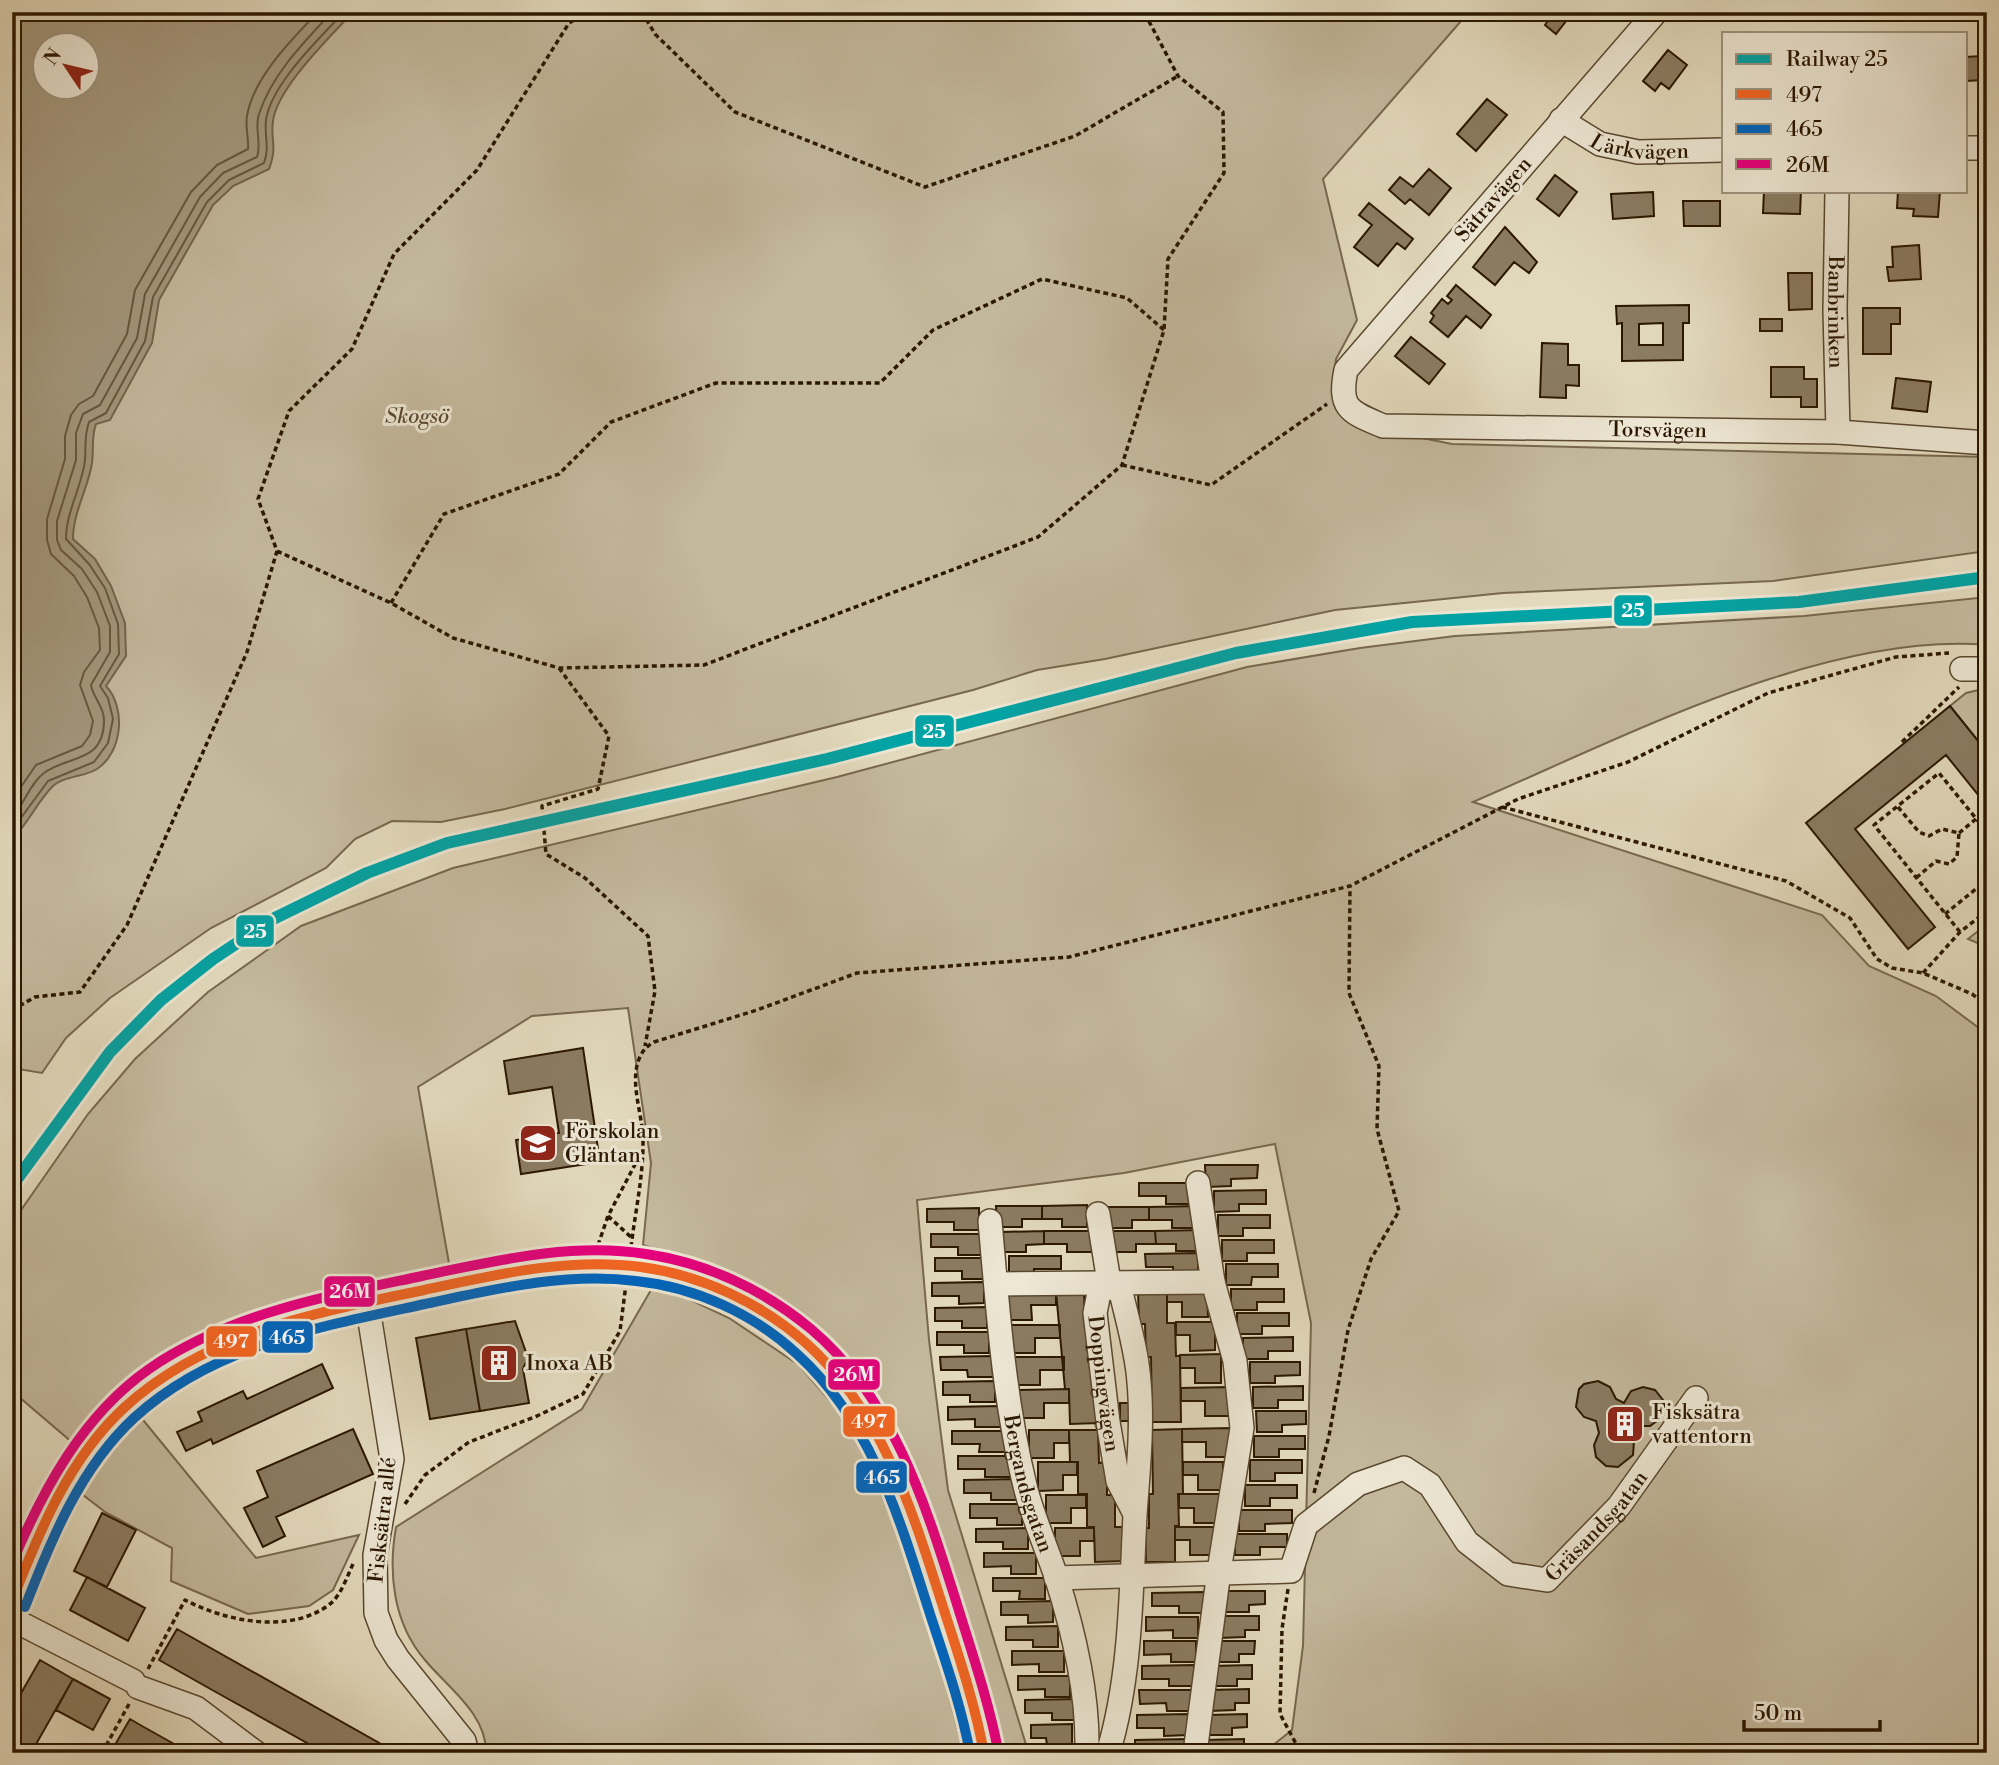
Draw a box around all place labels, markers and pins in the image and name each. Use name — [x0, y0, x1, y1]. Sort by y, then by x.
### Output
place label: Förskolan Gläntan — [565, 1119, 660, 1169]
school or university icon: Förskolan Gläntan — [517, 1122, 559, 1164]
building icon: Inoxa AB — [478, 1342, 520, 1384]
place label: Inoxa AB — [526, 1351, 613, 1377]
place label: Fisksätra vattentorn — [1651, 1400, 1752, 1450]
building icon: Fisksätra vattentorn — [1604, 1403, 1646, 1445]

